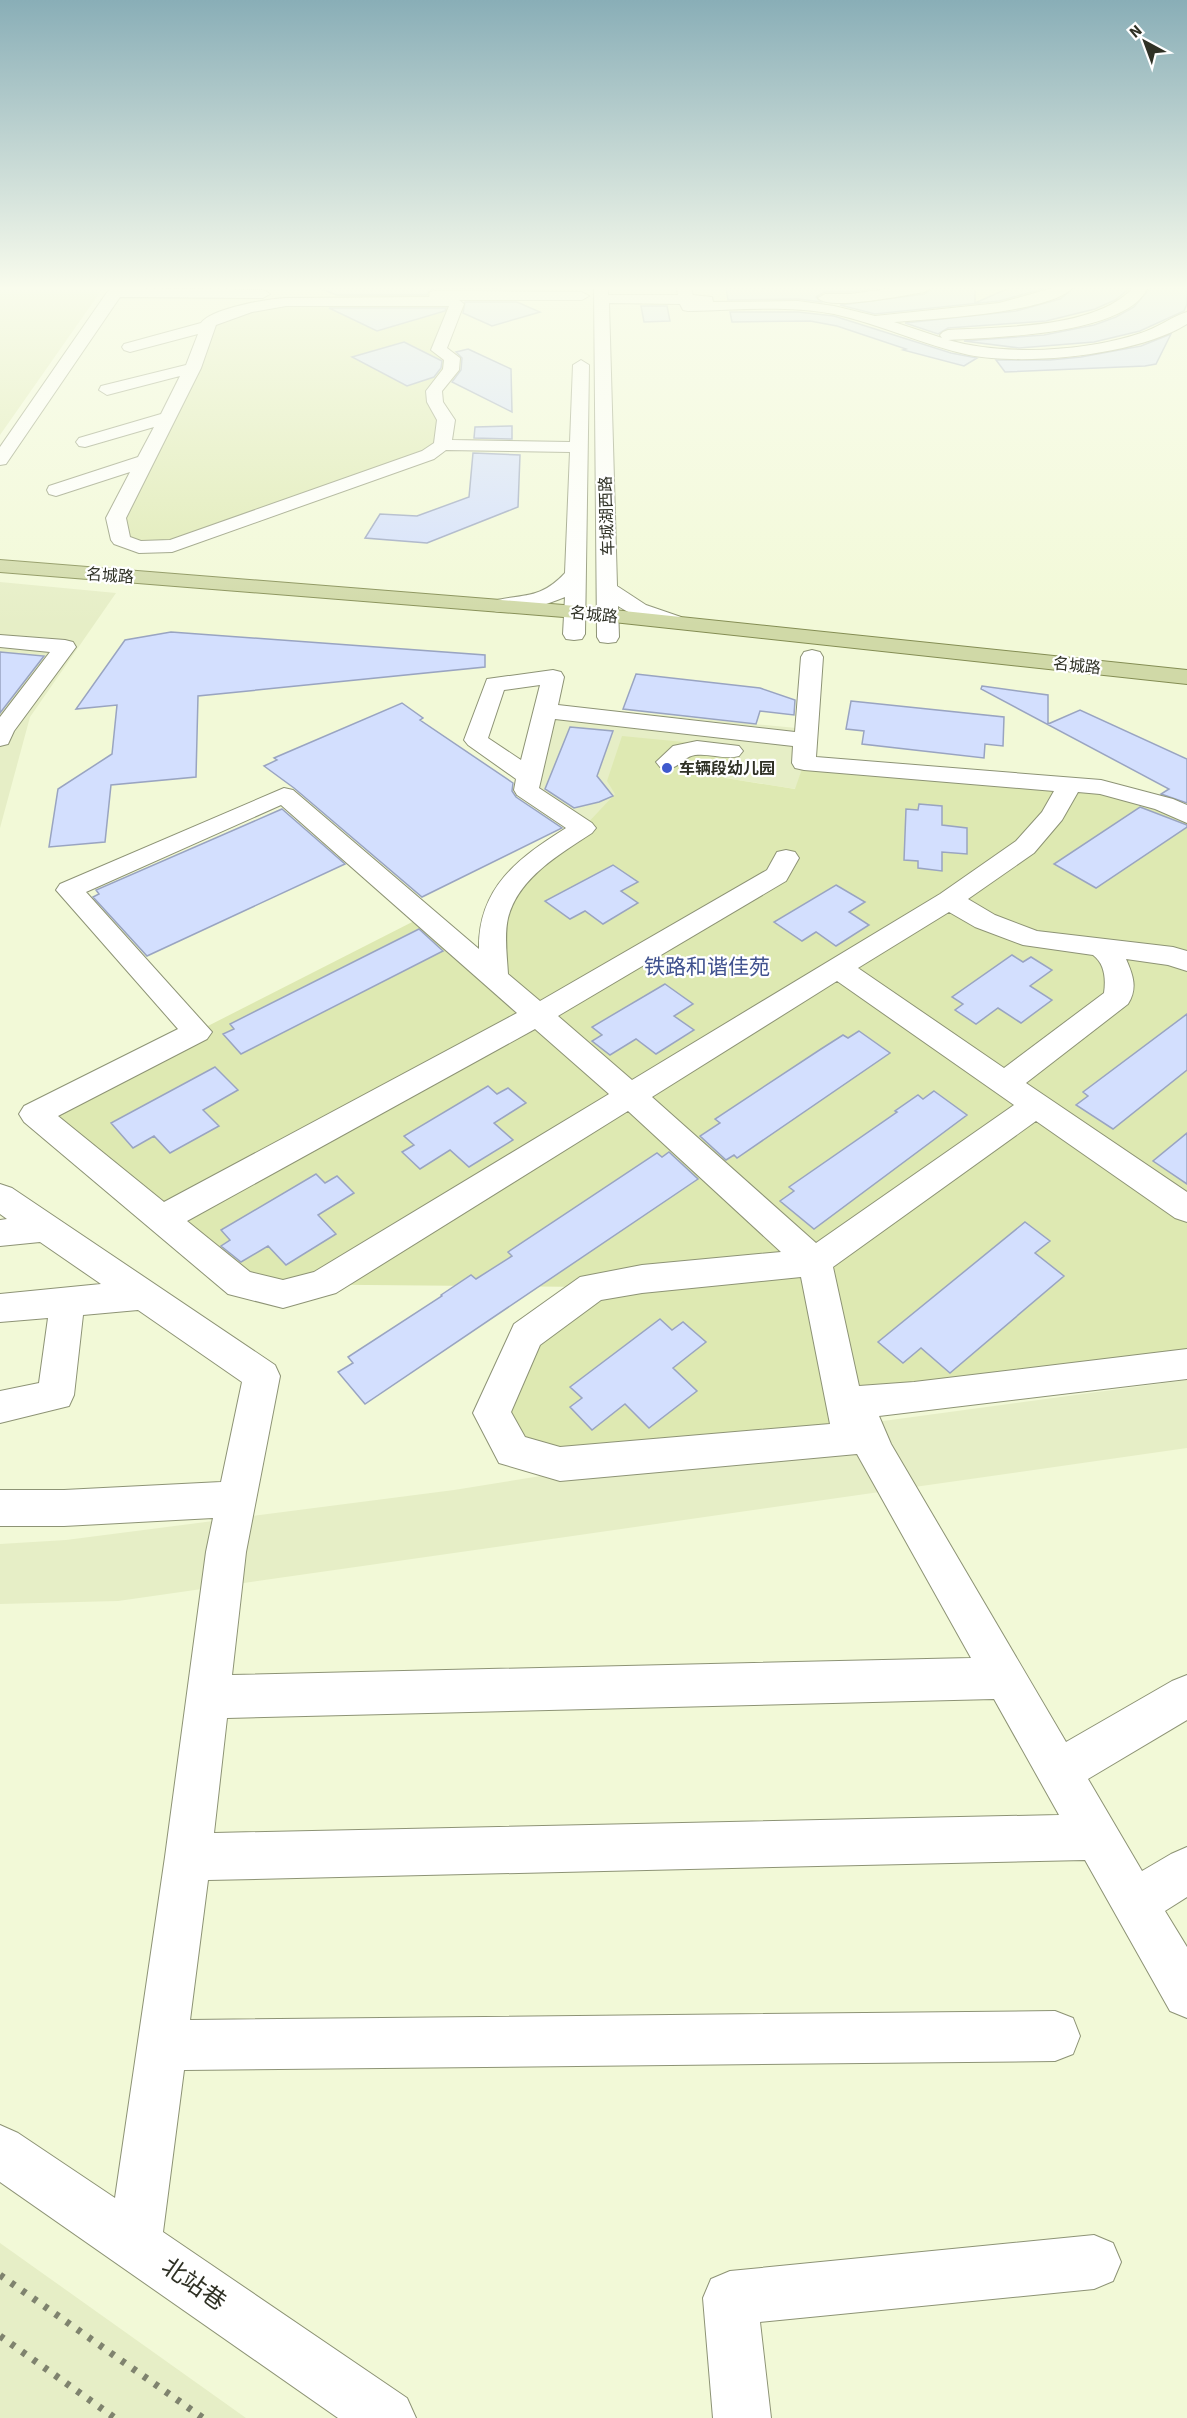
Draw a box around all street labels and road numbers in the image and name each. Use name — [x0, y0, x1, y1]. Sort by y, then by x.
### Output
street label: 车城湖西路 — [595, 476, 619, 556]
street label: 名城路 — [85, 563, 135, 589]
street label: 名城路 — [569, 602, 619, 628]
street label: 名城路 — [1052, 653, 1102, 679]
street label: 北站巷 — [154, 2249, 233, 2319]

